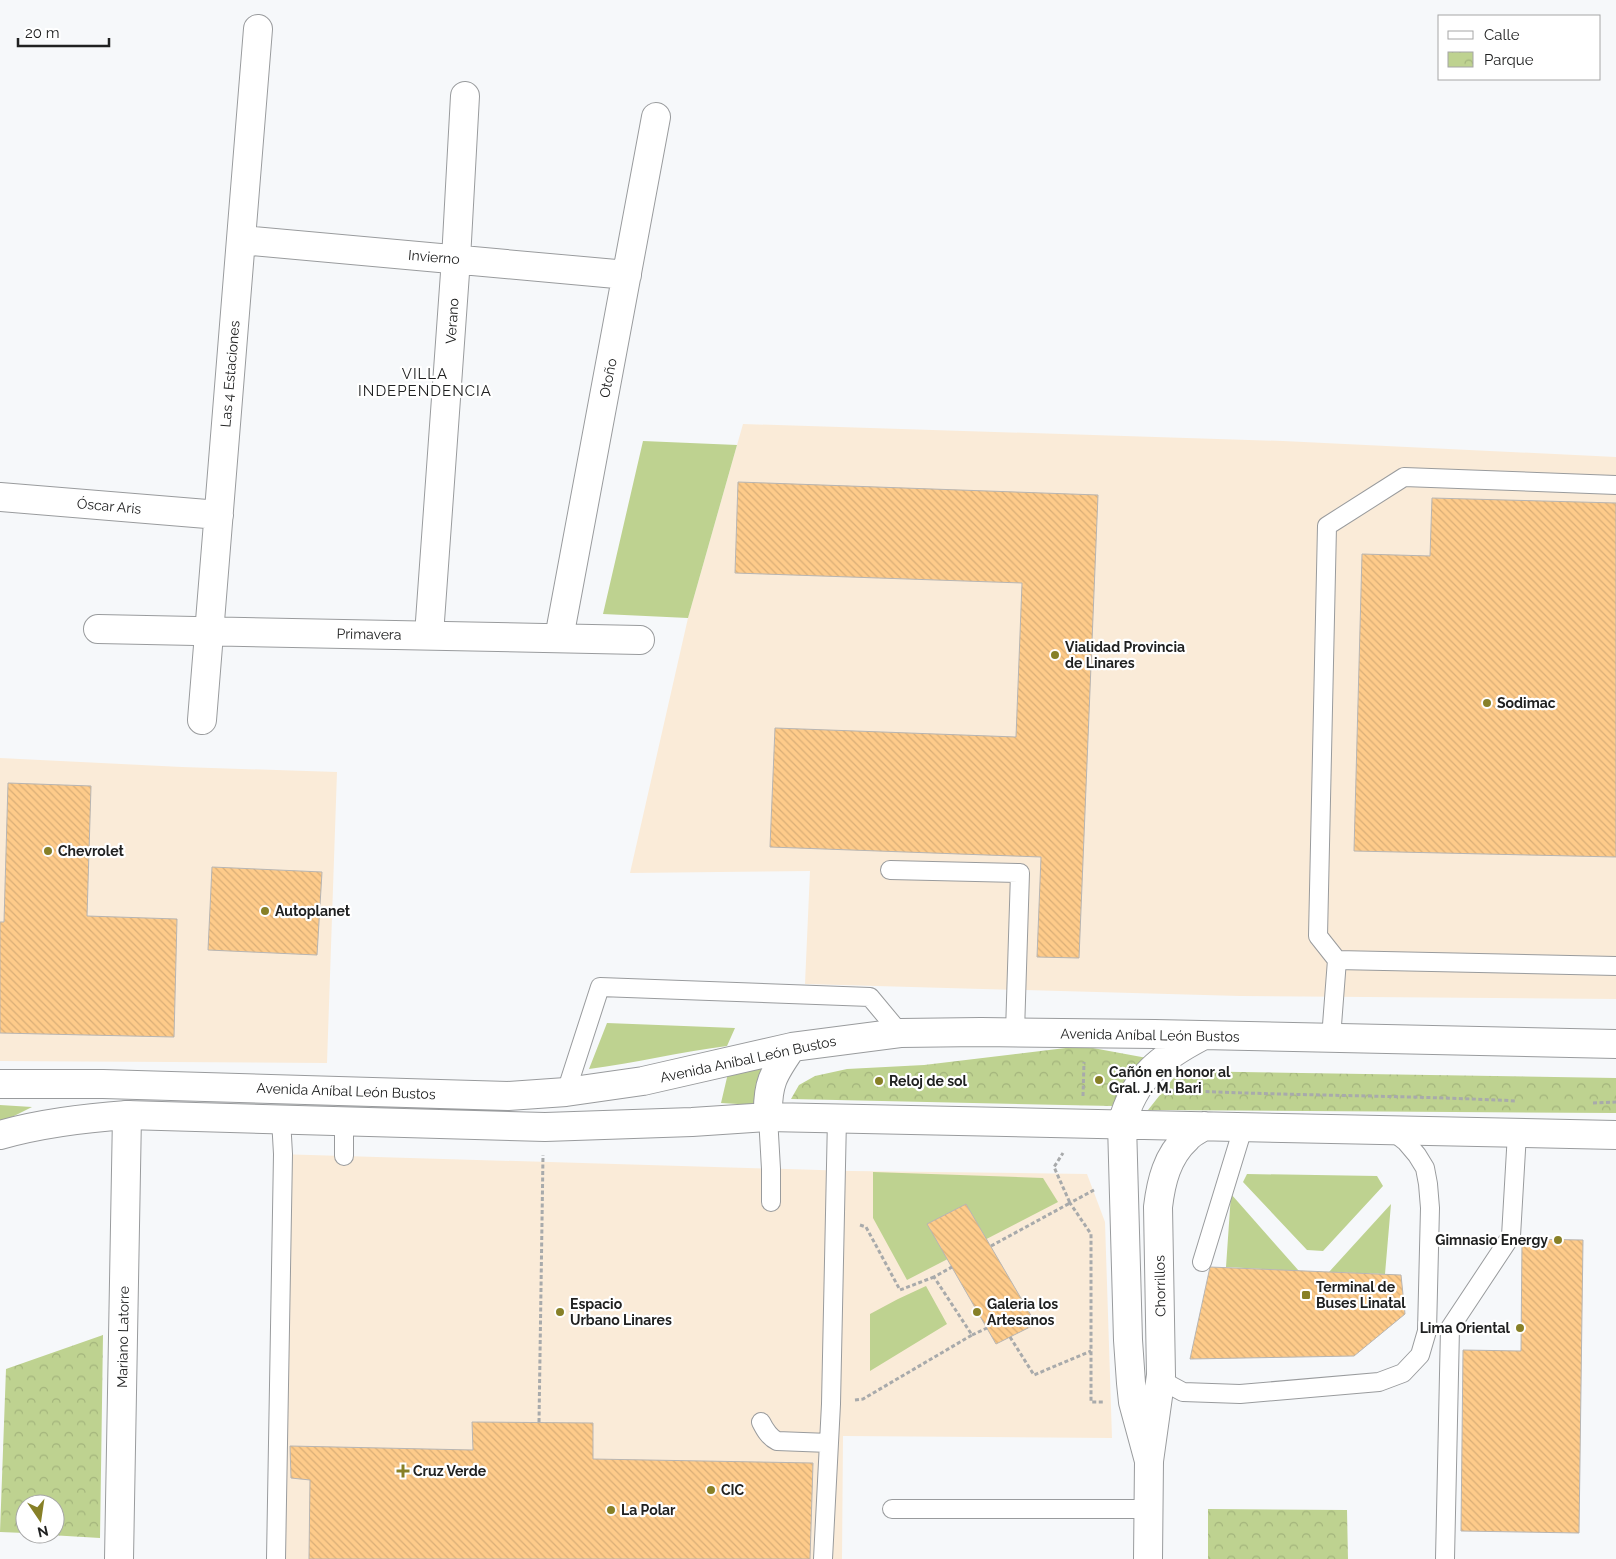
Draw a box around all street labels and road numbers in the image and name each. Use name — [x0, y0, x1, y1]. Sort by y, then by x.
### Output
street label: Invierno — [408, 247, 460, 267]
street label: Verano — [442, 298, 462, 344]
street label: Las 4 Estaciones — [217, 320, 243, 428]
street label: Otoño — [596, 357, 620, 399]
street label: Óscar Aris — [76, 494, 142, 517]
street label: Primavera — [336, 625, 402, 643]
street label: Avenida Aníbal León Bustos — [1060, 1025, 1240, 1045]
street label: Avenida Aníbal León Bustos — [659, 1032, 838, 1085]
street label: Avenida Aníbal León Bustos — [256, 1080, 436, 1102]
street label: Chorrillos — [1151, 1255, 1169, 1317]
street label: Mariano Latorre — [114, 1286, 132, 1388]

